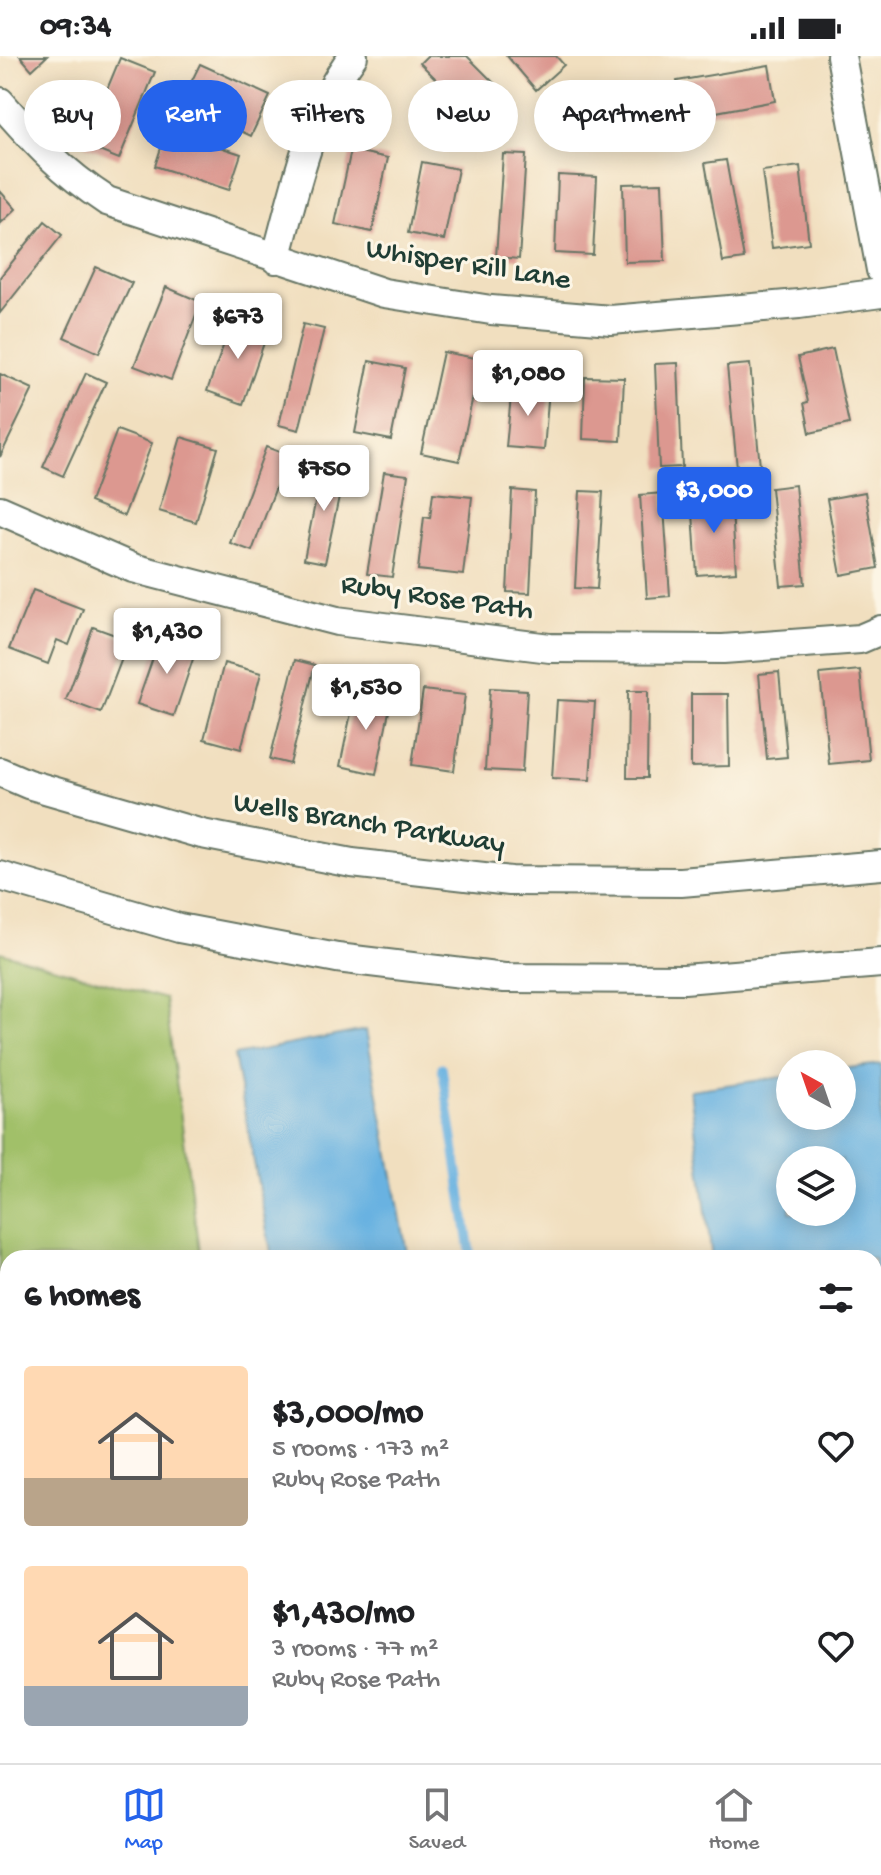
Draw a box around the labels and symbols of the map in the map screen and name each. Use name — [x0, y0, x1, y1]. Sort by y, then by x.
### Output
street label: Whisper Rill Lane — [363, 233, 573, 300]
pin: $673 — [191, 293, 285, 361]
pin: $1,080 — [463, 350, 593, 418]
pin: $750 — [277, 445, 371, 513]
pin: $3,000 — [649, 467, 779, 535]
street label: Ruby Rose Path — [339, 568, 535, 630]
pin: $1,430 — [102, 608, 232, 676]
pin: $1,530 — [301, 664, 431, 732]
street label: Wells Branch Parkway — [231, 786, 508, 864]
north arrow — [776, 1050, 856, 1130]

